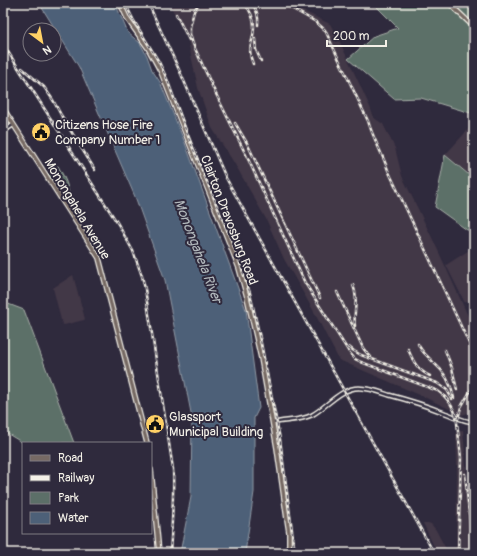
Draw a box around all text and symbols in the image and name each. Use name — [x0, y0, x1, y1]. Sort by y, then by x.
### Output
north arrow — [22, 22, 62, 62]
scale bar — [327, 22, 386, 48]
text: 200 m — [333, 29, 370, 44]
text: N — [40, 43, 54, 58]
place label: Citizens Hose Fire Company Number 1 — [55, 117, 160, 148]
public building icon: Citizens Hose Fire Company Number 1 — [30, 121, 52, 143]
street label: Clairton Dravosburg Road — [197, 153, 261, 287]
street label: Monongahela Avenue — [41, 156, 114, 263]
water label: Monongahela River — [170, 197, 226, 307]
place label: Glassport Municipal Building — [169, 409, 264, 440]
public building icon: Glassport Municipal Building — [144, 413, 166, 435]
legend — [22, 442, 152, 534]
text: Road — [58, 451, 83, 466]
text: Railway — [58, 471, 94, 486]
text: Park — [58, 491, 79, 506]
text: Water — [58, 511, 89, 526]

